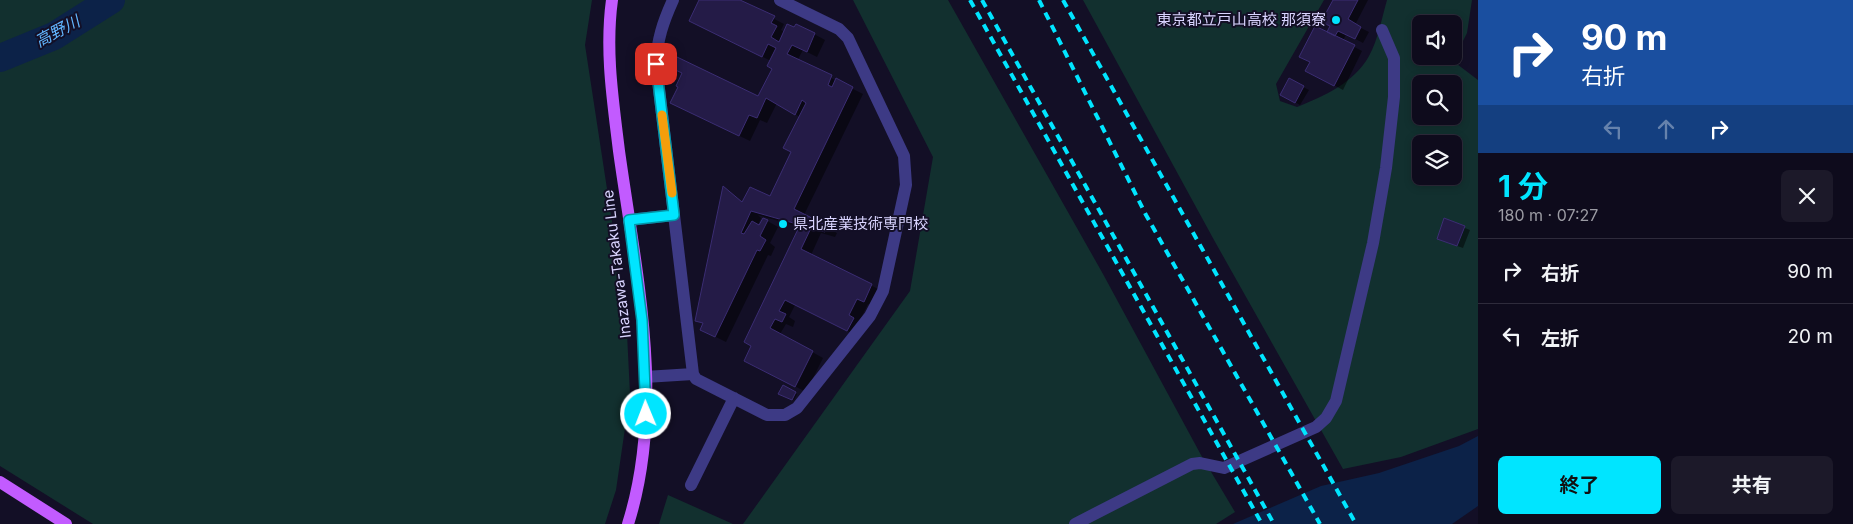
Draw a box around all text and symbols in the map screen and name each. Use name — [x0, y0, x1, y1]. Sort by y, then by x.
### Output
water label: 高野川 — [31, 10, 85, 51]
place label: 東京都立戸山高校 那須寮 — [1157, 10, 1326, 29]
marker: 東京都立戸山高校 那須寮 — [1330, 14, 1342, 26]
map controls — [1412, 15, 1462, 185]
button: sound — [1412, 15, 1462, 65]
text: 90 m — [1581, 16, 1668, 58]
icon: right — [1498, 20, 1563, 85]
pin — [635, 43, 677, 85]
icon: arrive — [642, 50, 670, 78]
text: 右折 — [1581, 63, 1625, 89]
button: search — [1412, 75, 1462, 125]
icon: left — [1599, 115, 1627, 143]
icon: ahead — [1652, 115, 1680, 143]
icon: right — [1705, 115, 1733, 143]
button: layers — [1412, 135, 1462, 185]
text: 1 分 — [1498, 168, 1548, 204]
button: close — [1781, 170, 1833, 222]
street label: Inazawa-Takaku Line — [598, 189, 635, 339]
text: 180 m · 07:27 — [1498, 205, 1598, 225]
place label: 県北産業技術専門校 — [793, 214, 928, 233]
marker: 県北産業技術専門校 — [777, 218, 789, 230]
icon: right — [1498, 257, 1526, 285]
text: 90 m — [1787, 260, 1833, 283]
text: 右折 — [1541, 262, 1579, 285]
icon: left — [1498, 322, 1526, 350]
text: 20 m — [1787, 325, 1833, 348]
text: 左折 — [1541, 327, 1579, 350]
position arrow — [619, 387, 671, 439]
button: 終了 — [1498, 456, 1661, 514]
button: 共有 — [1671, 456, 1833, 514]

